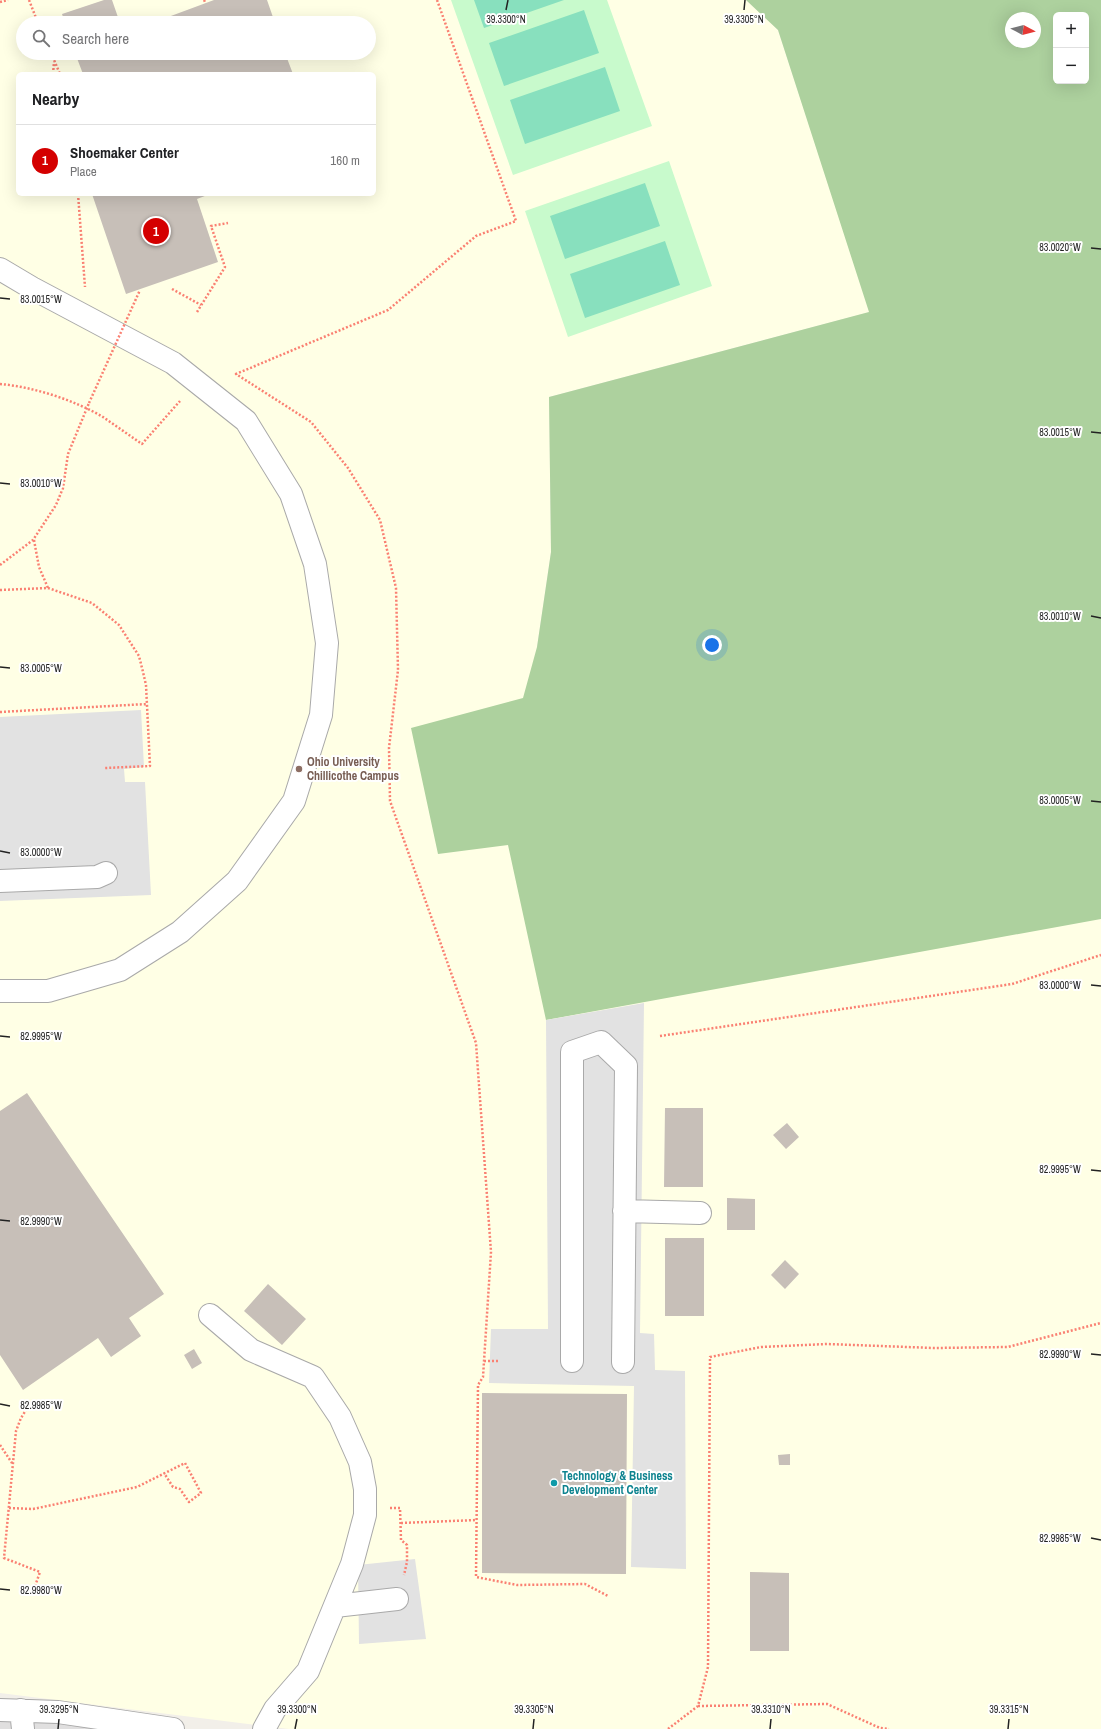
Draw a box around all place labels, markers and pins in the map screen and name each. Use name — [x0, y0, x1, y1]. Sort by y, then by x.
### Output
pin: 1 — [143, 216, 169, 246]
place label: Ohio University Chillicothe Campus — [307, 754, 399, 784]
marker: Ohio University Chillicothe Campus — [294, 764, 304, 774]
place label: Technology & Business Development Center — [562, 1468, 673, 1498]
marker: Technology & Business Development Center — [549, 1478, 559, 1488]

